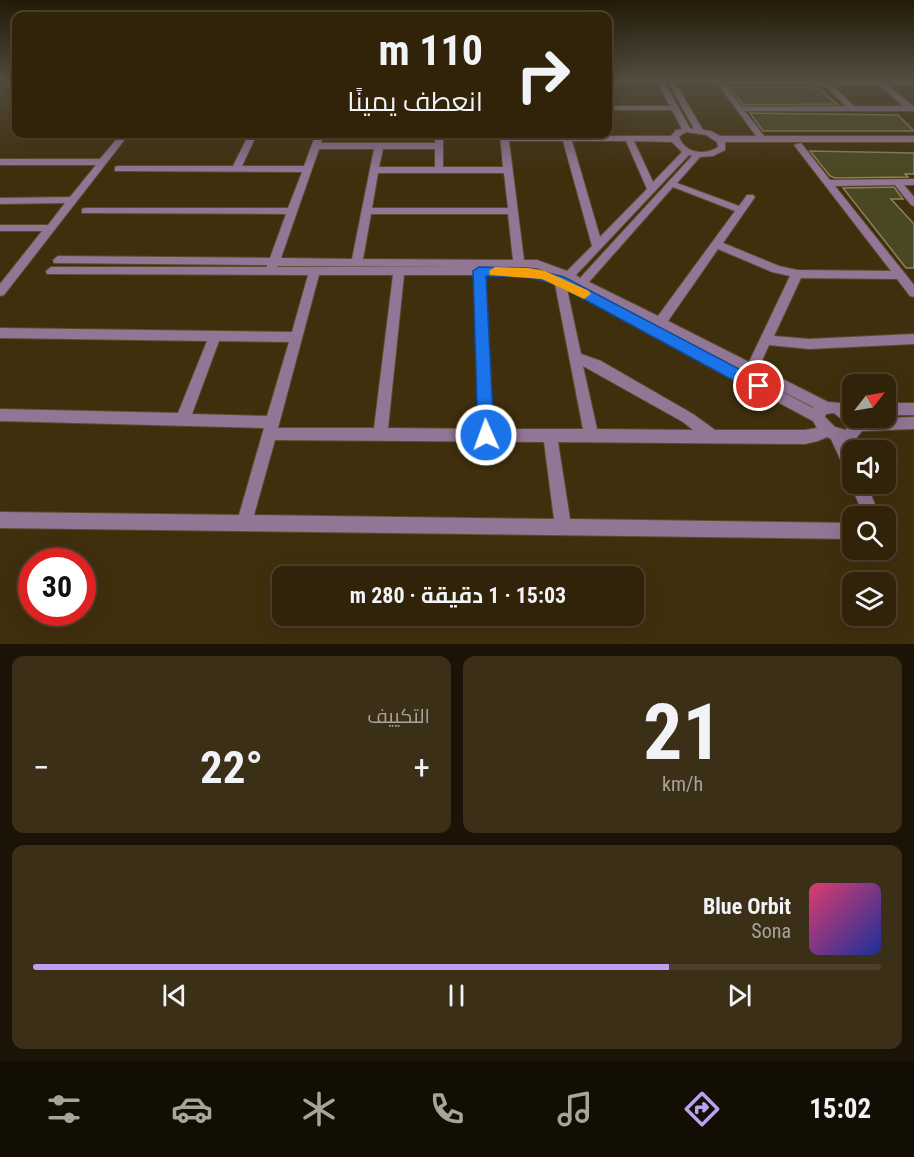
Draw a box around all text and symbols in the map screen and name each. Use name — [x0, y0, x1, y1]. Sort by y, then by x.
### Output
text: 110 m — [378, 26, 483, 75]
icon: right — [504, 36, 582, 114]
text: انعطف يمينًا — [347, 86, 483, 118]
pin — [733, 360, 784, 411]
icon: arrive — [742, 369, 775, 402]
north arrow — [842, 374, 896, 428]
map controls — [842, 374, 896, 626]
position arrow — [454, 403, 518, 467]
button: sound — [842, 440, 896, 494]
button: search — [842, 506, 896, 560]
speed limit sign: 30 — [18, 548, 96, 626]
button: layers — [842, 572, 896, 626]
text: 15:03 · 1 دقيقة · 280 m — [350, 583, 566, 608]
text: 21 — [643, 687, 722, 778]
text: التكييف — [367, 704, 430, 728]
text: 22° — [200, 741, 263, 794]
text: − — [33, 748, 50, 787]
text: + — [414, 748, 430, 787]
text: km/h — [662, 772, 703, 796]
text: Blue Orbit — [703, 894, 791, 919]
text: Sona — [751, 919, 791, 943]
icon: previous — [158, 979, 191, 1012]
icon: pause — [440, 979, 473, 1012]
icon: next — [723, 979, 756, 1012]
icon: filters — [43, 1088, 85, 1130]
icon: car — [171, 1088, 213, 1130]
icon: climate — [298, 1088, 340, 1130]
icon: phone — [426, 1088, 468, 1130]
icon: music — [554, 1088, 596, 1130]
icon: directions — [681, 1088, 723, 1130]
text: 15:02 — [809, 1093, 871, 1125]

